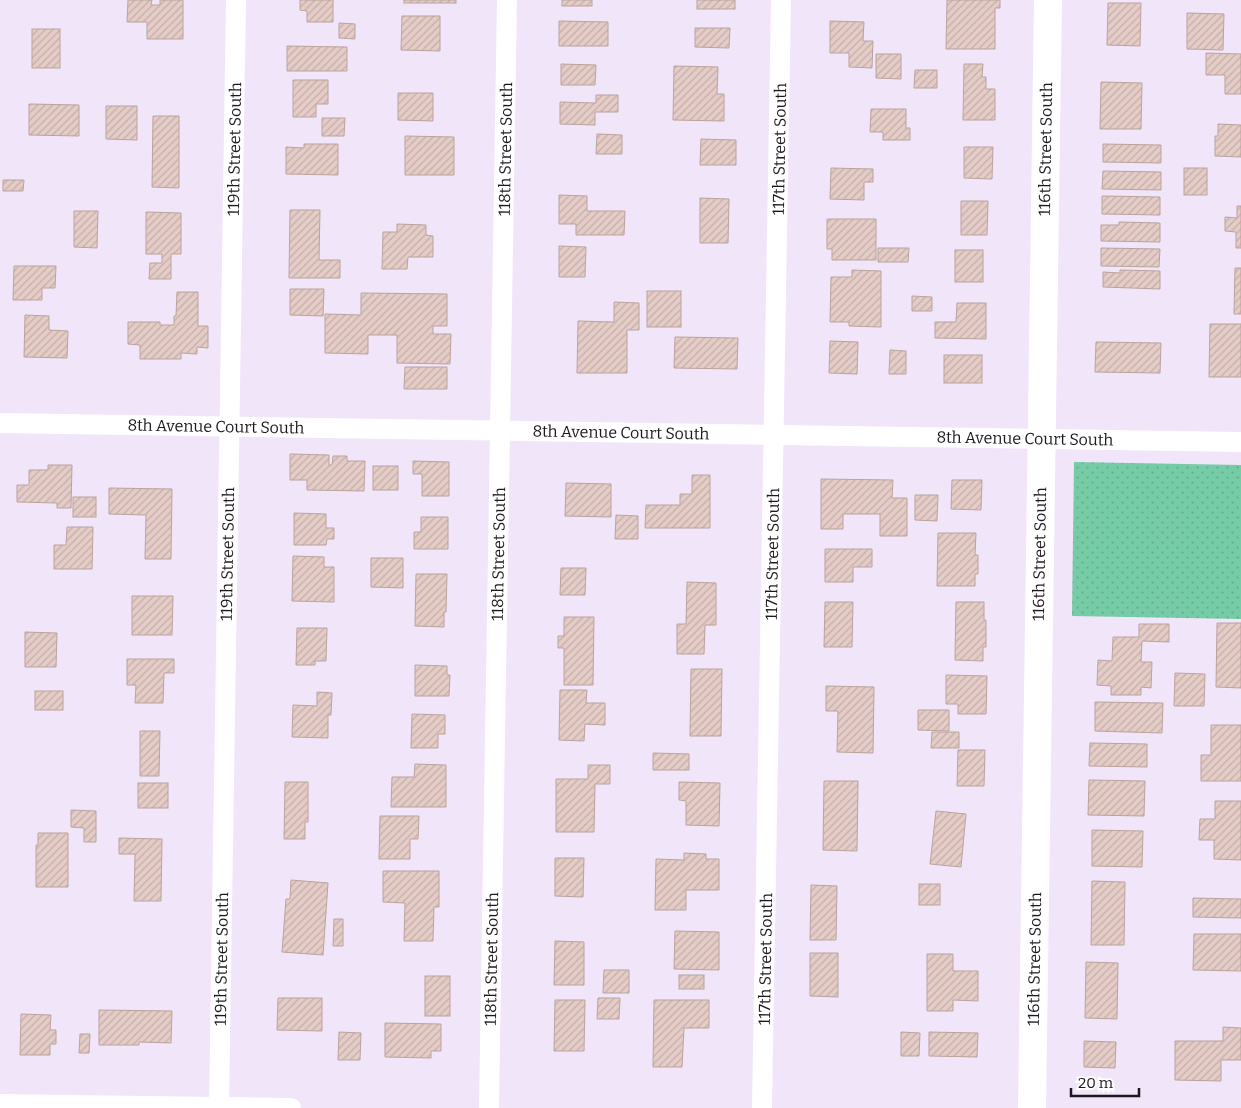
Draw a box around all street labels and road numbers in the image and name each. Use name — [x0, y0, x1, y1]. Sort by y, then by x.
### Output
street label: 119th Street South — [224, 82, 245, 216]
street label: 118th Street South — [495, 82, 516, 216]
street label: 116th Street South — [1035, 82, 1056, 216]
street label: 117th Street South — [769, 83, 790, 215]
street label: 8th Avenue Court South — [127, 415, 305, 438]
street label: 8th Avenue Court South — [532, 421, 710, 444]
street label: 8th Avenue Court South — [936, 427, 1114, 450]
street label: 119th Street South — [217, 487, 238, 621]
street label: 118th Street South — [488, 487, 509, 621]
street label: 116th Street South — [1029, 487, 1050, 621]
street label: 117th Street South — [762, 488, 783, 620]
street label: 119th Street South — [211, 892, 232, 1026]
street label: 118th Street South — [481, 892, 502, 1026]
street label: 116th Street South — [1024, 892, 1045, 1026]
street label: 117th Street South — [755, 893, 776, 1025]

